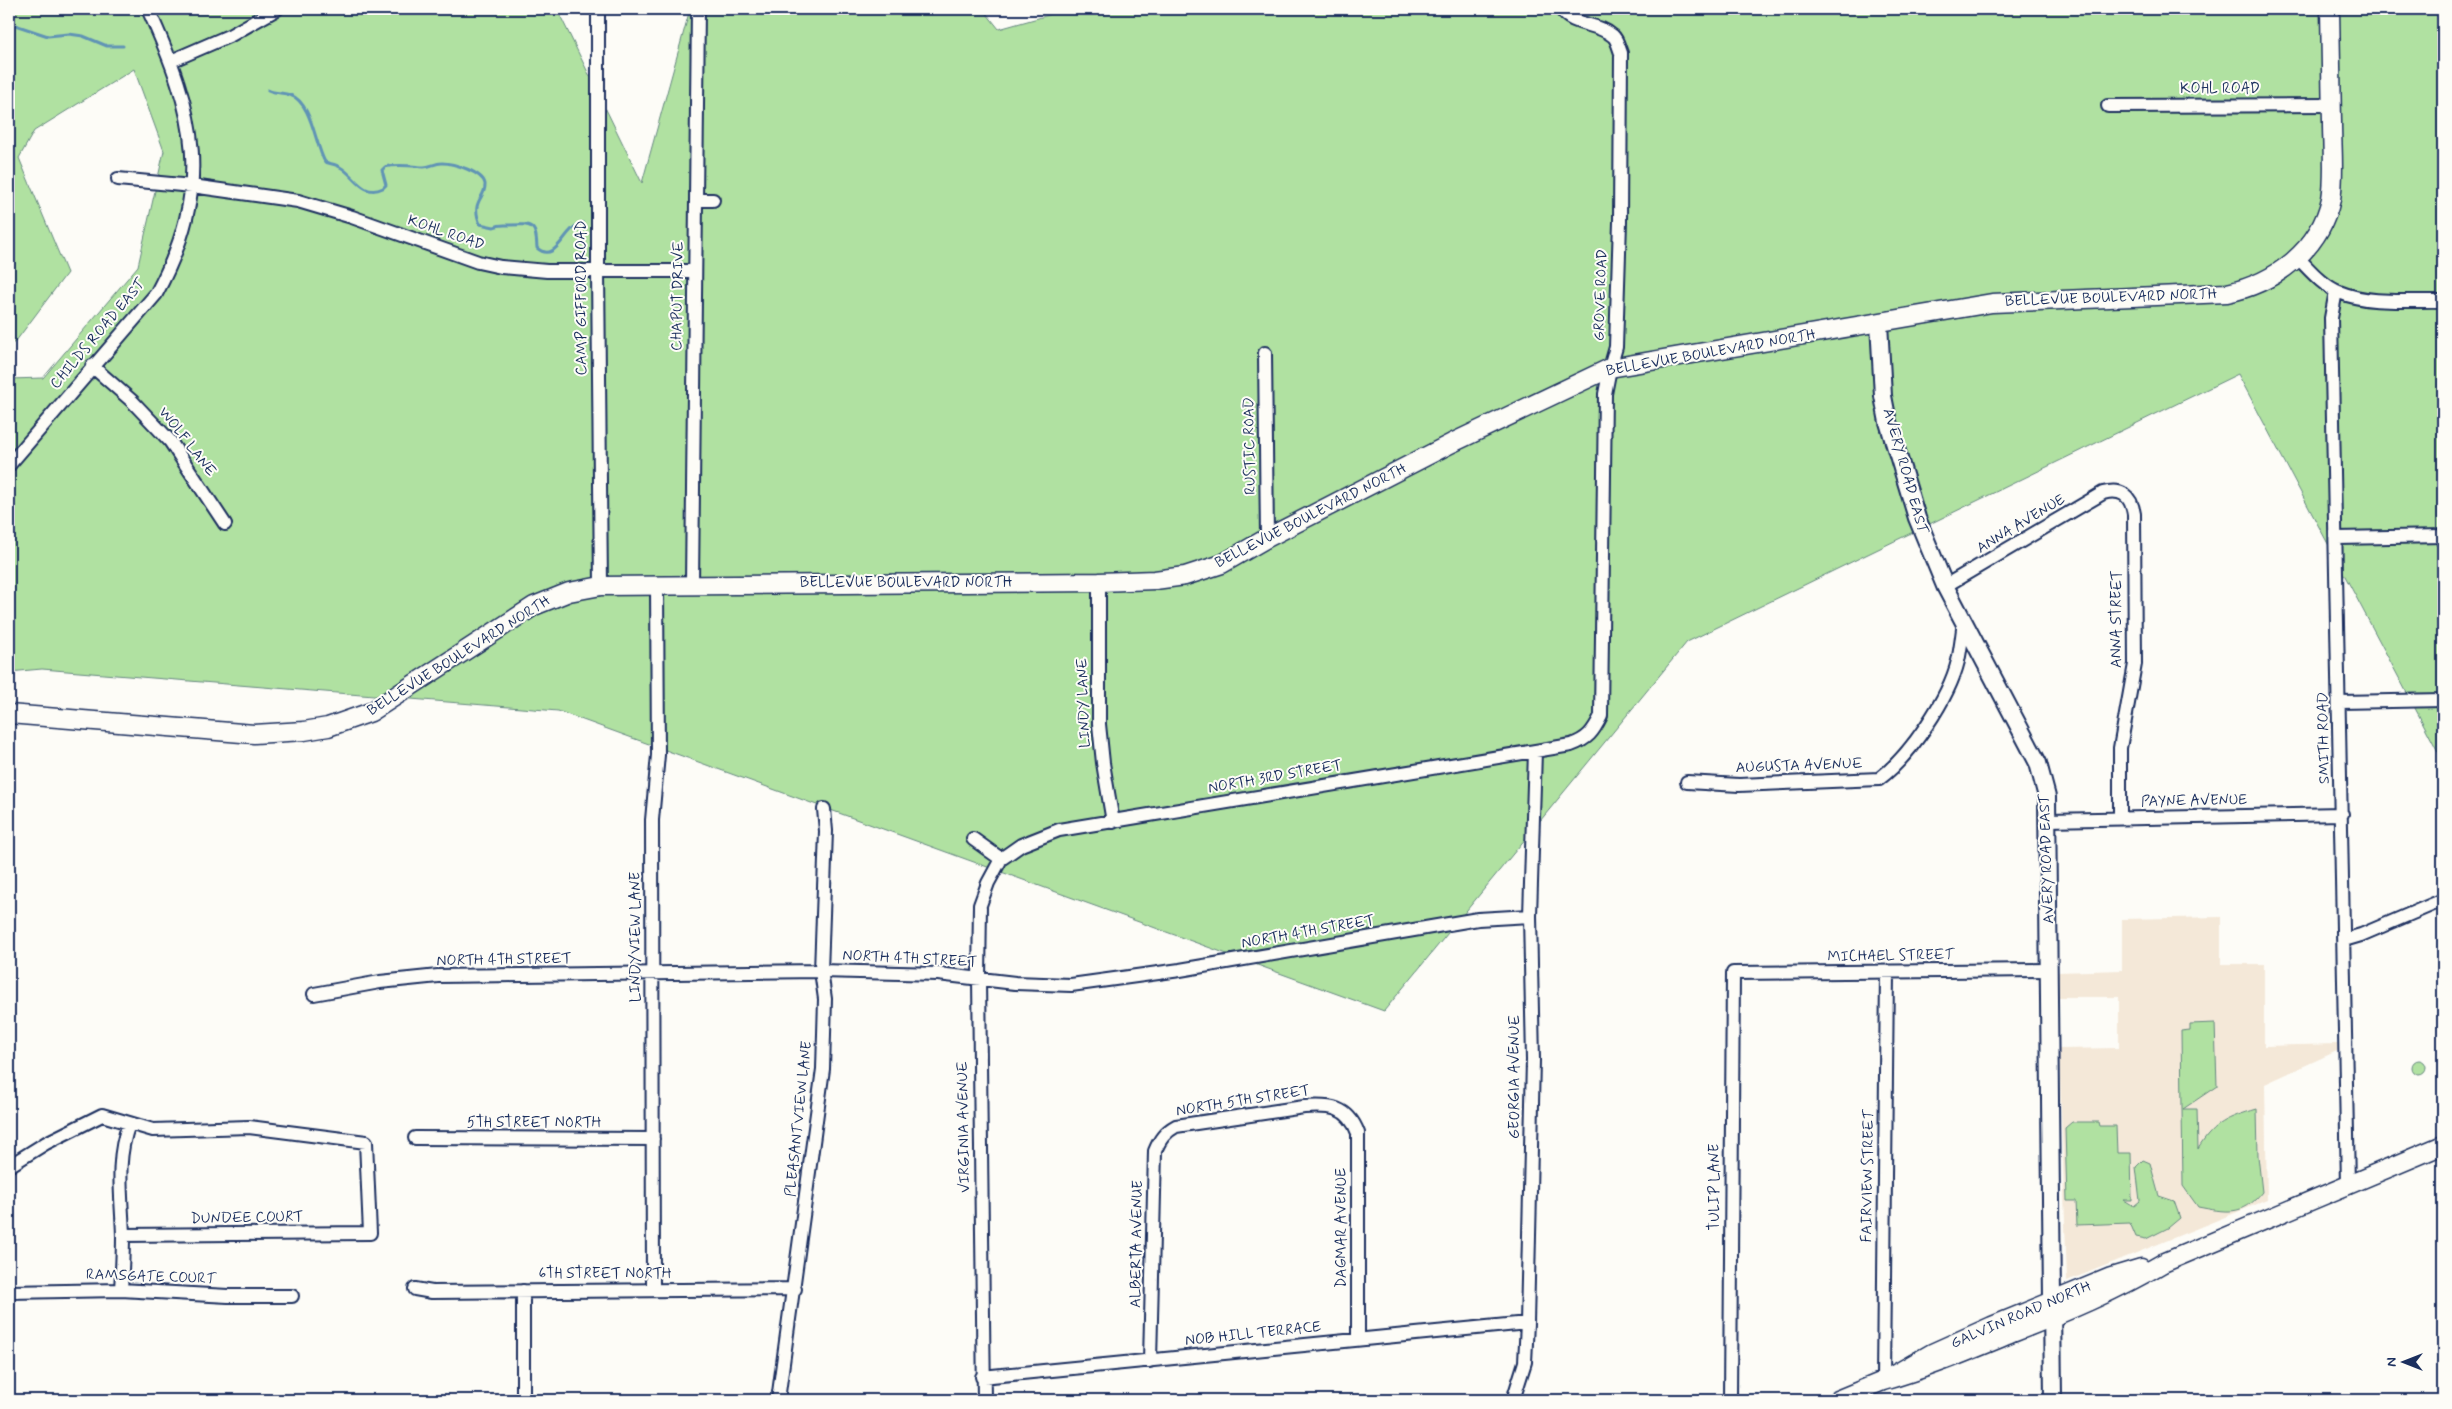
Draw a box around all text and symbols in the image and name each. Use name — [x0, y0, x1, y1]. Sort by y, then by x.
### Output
street label: KOHL ROAD — [2180, 79, 2260, 99]
street label: KOHL ROAD — [405, 211, 487, 255]
street label: CAMP GIFFORD ROAD — [572, 220, 592, 376]
street label: CHAPUT DRIVE — [667, 241, 689, 351]
street label: GROVE ROAD — [1589, 249, 1613, 341]
street label: CHILDS ROAD EAST — [46, 274, 151, 393]
street label: BELLEVUE BOULEVARD NORTH — [2004, 284, 2218, 312]
street label: BELLEVUE BOULEVARD NORTH — [1605, 325, 1818, 381]
street label: RUSTIC ROAD — [1239, 397, 1261, 495]
street label: WOLF LANE — [154, 403, 221, 481]
street label: AVERY ROAD EAST — [1878, 406, 1933, 537]
street label: BELLEVUE BOULEVARD NORTH — [1212, 459, 1410, 573]
street label: ANNA AVENUE — [1973, 489, 2069, 558]
street label: ANNA STREET — [2107, 570, 2127, 668]
street label: BELLEVUE BOULEVARD NORTH — [800, 573, 1013, 593]
street label: BELLEVUE BOULEVARD NORTH — [364, 591, 555, 721]
street label: LINDY LANE — [1072, 657, 1096, 748]
street label: SMITH ROAD — [2313, 692, 2335, 784]
street label: AUGUSTA AVENUE — [1735, 754, 1863, 778]
street label: NORTH 3RD STREET — [1206, 755, 1344, 799]
street label: PAYNE AVENUE — [2141, 790, 2248, 812]
street label: AVERY ROAD EAST — [2035, 793, 2059, 924]
street label: LINDYVIEW LANE — [626, 871, 646, 1002]
street label: NORTH 4TH STREET — [1240, 910, 1376, 954]
street label: NORTH 4TH STREET — [842, 945, 978, 973]
street label: MICHAEL STREET — [1827, 945, 1955, 967]
street label: NORTH 4TH STREET — [436, 949, 572, 971]
street label: GEORGIA AVENUE — [1505, 1015, 1525, 1139]
street label: PLEASANTVIEW LANE — [781, 1040, 817, 1198]
street label: VIRGINIA AVENUE — [953, 1061, 975, 1193]
street label: NORTH 5TH STREET — [1175, 1081, 1312, 1121]
street label: FAIRVIEW STREET — [1857, 1108, 1879, 1243]
street label: 5TH STREET NORTH — [467, 1113, 601, 1133]
street label: TULIP LANE — [1705, 1143, 1725, 1230]
street label: DAGMAR AVENUE — [1332, 1168, 1352, 1288]
street label: ALBERTA AVENUE — [1126, 1180, 1148, 1308]
street label: DUNDEE COURT — [191, 1207, 304, 1229]
street label: 6TH STREET NORTH — [538, 1264, 672, 1284]
street label: RAMSGATE COURT — [86, 1265, 217, 1289]
street label: GALVIN ROAD NORTH — [1948, 1276, 2094, 1354]
street label: NOB HILL TERRACE — [1184, 1317, 1322, 1351]
north arrow — [2380, 1336, 2430, 1386]
text: N — [2383, 1357, 2401, 1367]

